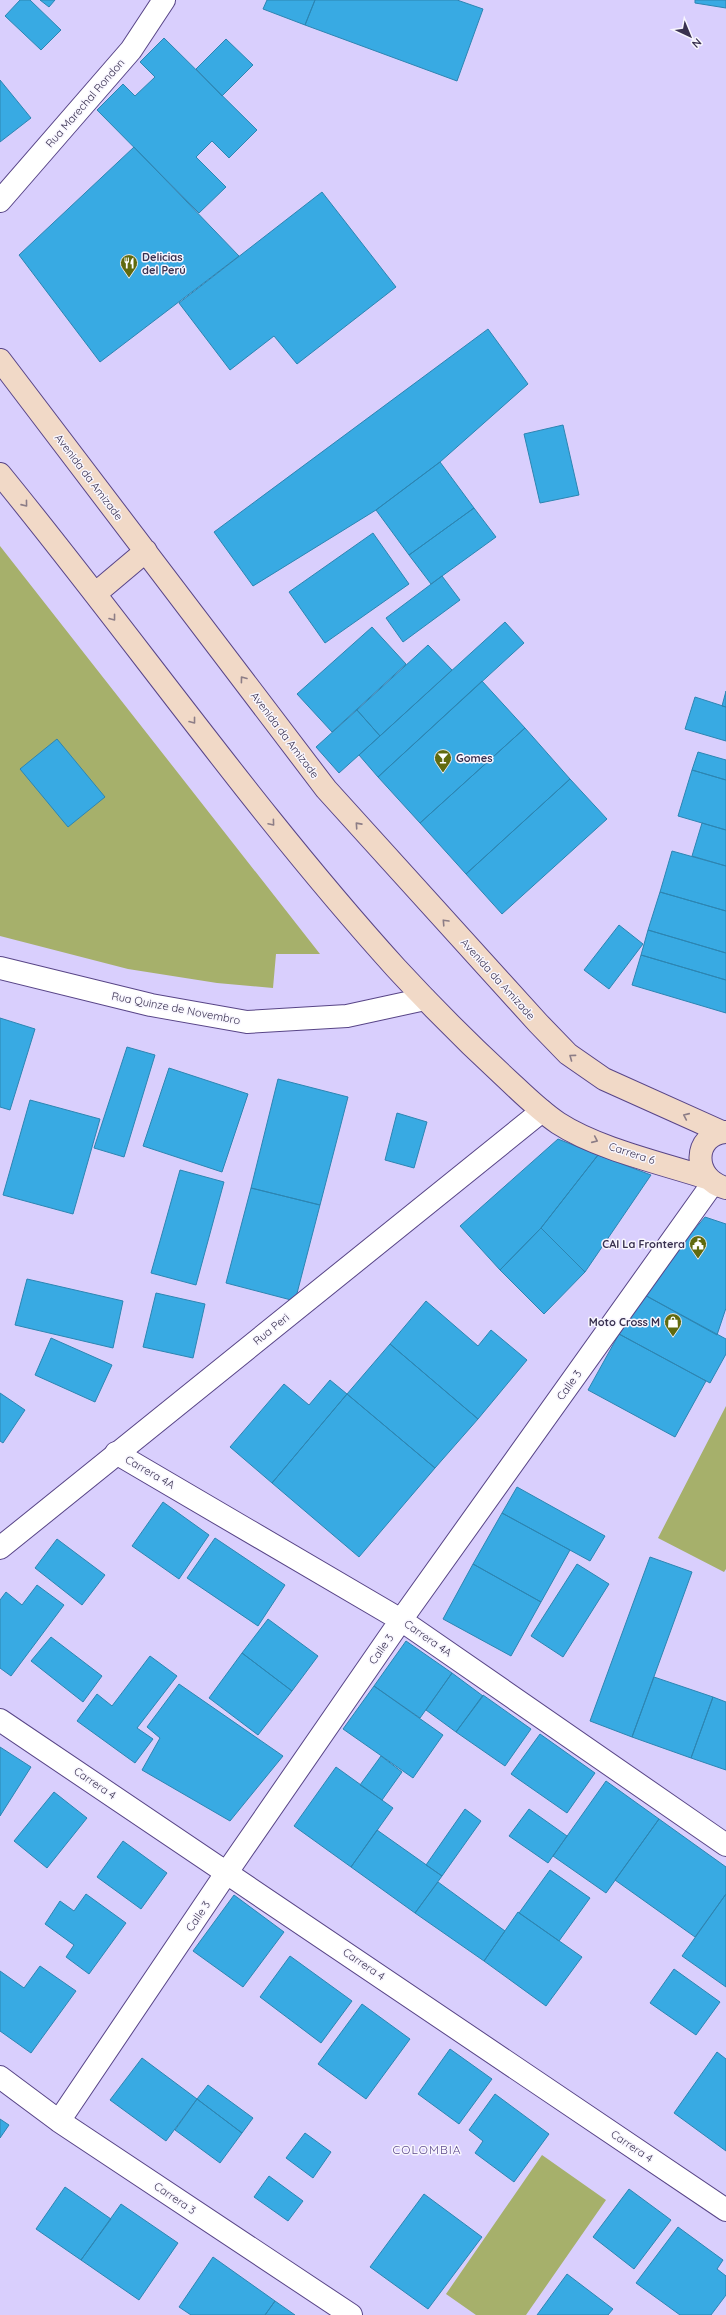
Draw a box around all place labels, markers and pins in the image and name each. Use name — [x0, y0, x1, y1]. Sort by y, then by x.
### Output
place label: Delicias del Perú — [142, 250, 186, 277]
restaurant icon: Delicias del Perú — [119, 253, 139, 278]
bar icon: Gomes — [433, 748, 453, 773]
place label: Gomes — [456, 751, 492, 765]
public building icon: CAI La Frontera — [688, 1234, 708, 1259]
place label: CAI La Frontera — [602, 1237, 685, 1251]
shop icon: Moto Cross M — [663, 1312, 683, 1337]
place label: Moto Cross M — [589, 1315, 660, 1329]

